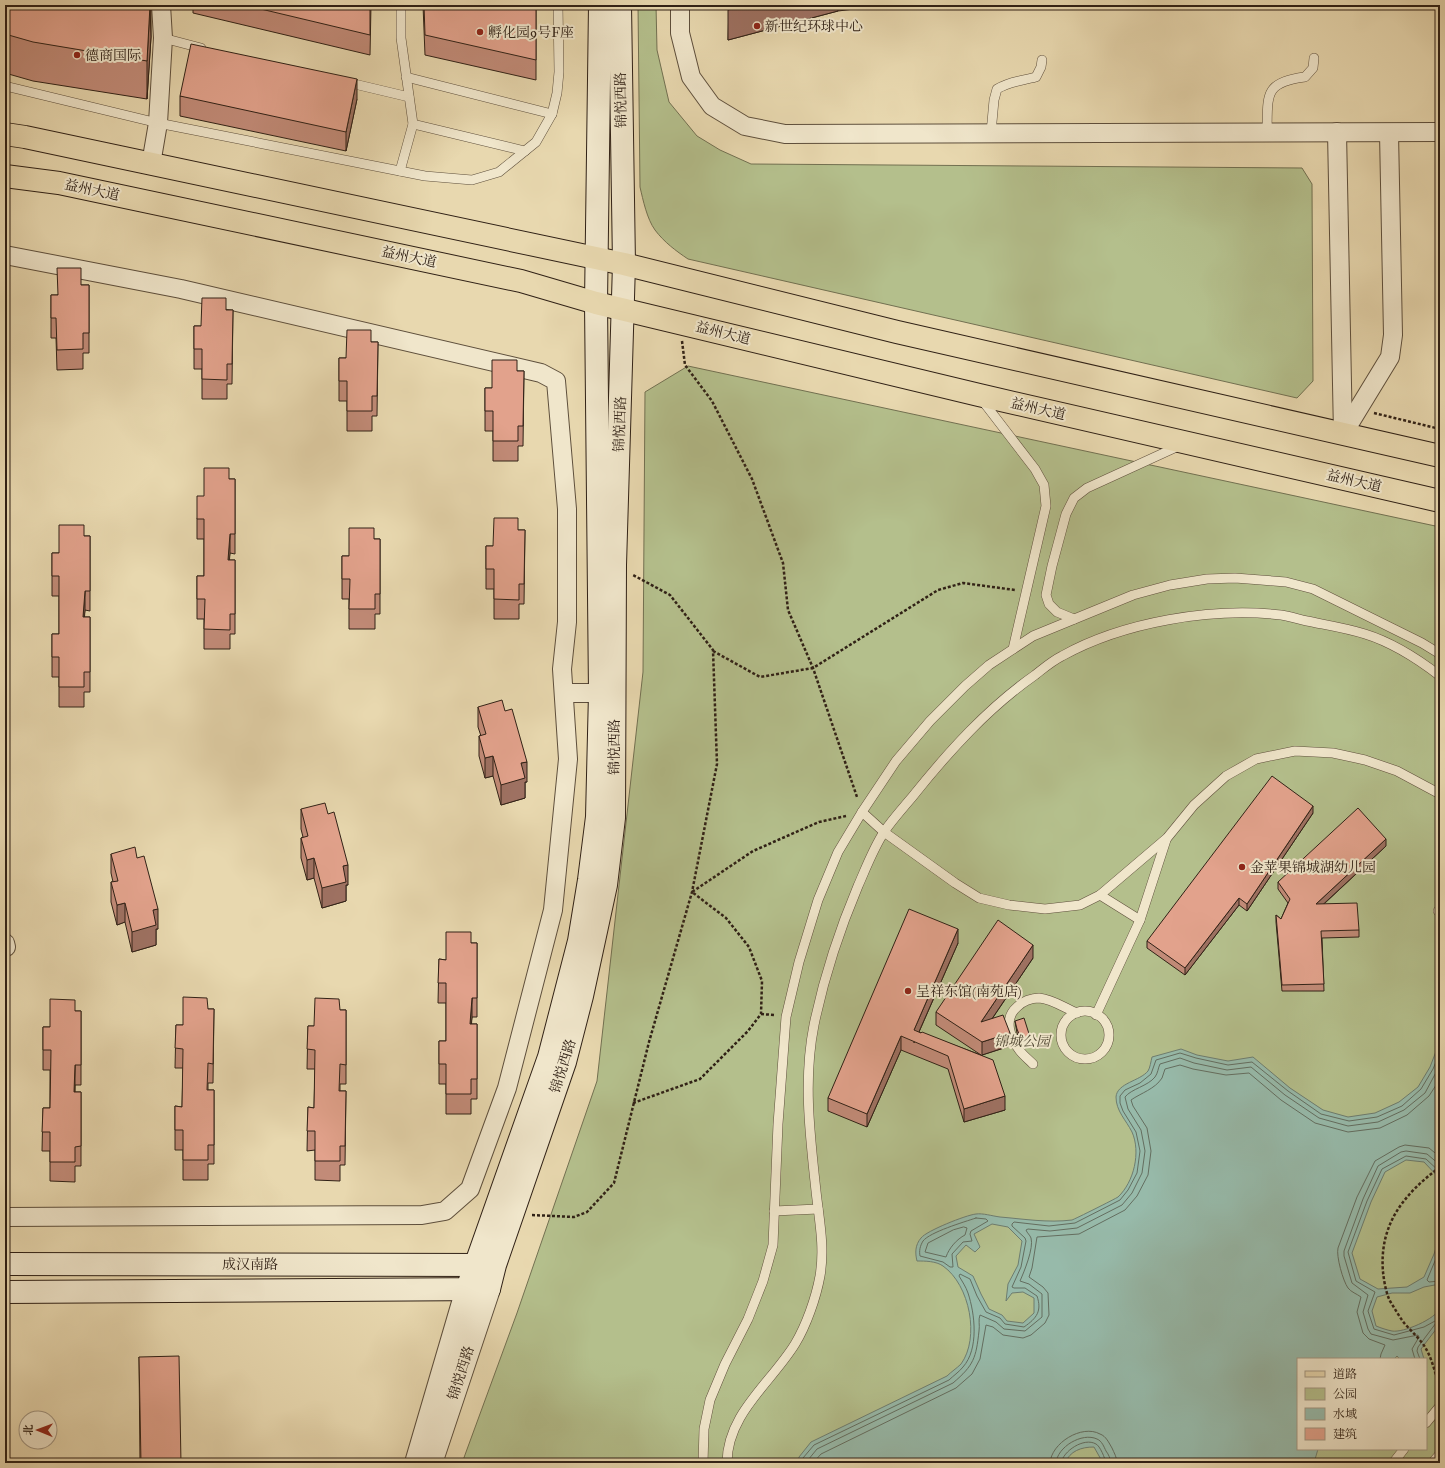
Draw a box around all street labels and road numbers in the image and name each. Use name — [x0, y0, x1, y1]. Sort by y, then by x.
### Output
street label: 锦悦西路 — [612, 72, 630, 128]
street label: 益州大道 — [63, 176, 121, 204]
street label: 益州大道 — [380, 243, 438, 271]
street label: 益州大道 — [694, 318, 752, 348]
street label: 益州大道 — [1009, 394, 1067, 424]
street label: 锦悦西路 — [611, 396, 629, 452]
street label: 益州大道 — [1325, 466, 1383, 496]
street label: 锦悦西路 — [606, 719, 623, 775]
street label: 锦悦西路 — [547, 1037, 579, 1095]
street label: 成汉南路 — [222, 1256, 278, 1273]
street label: 锦悦西路 — [444, 1344, 478, 1402]

